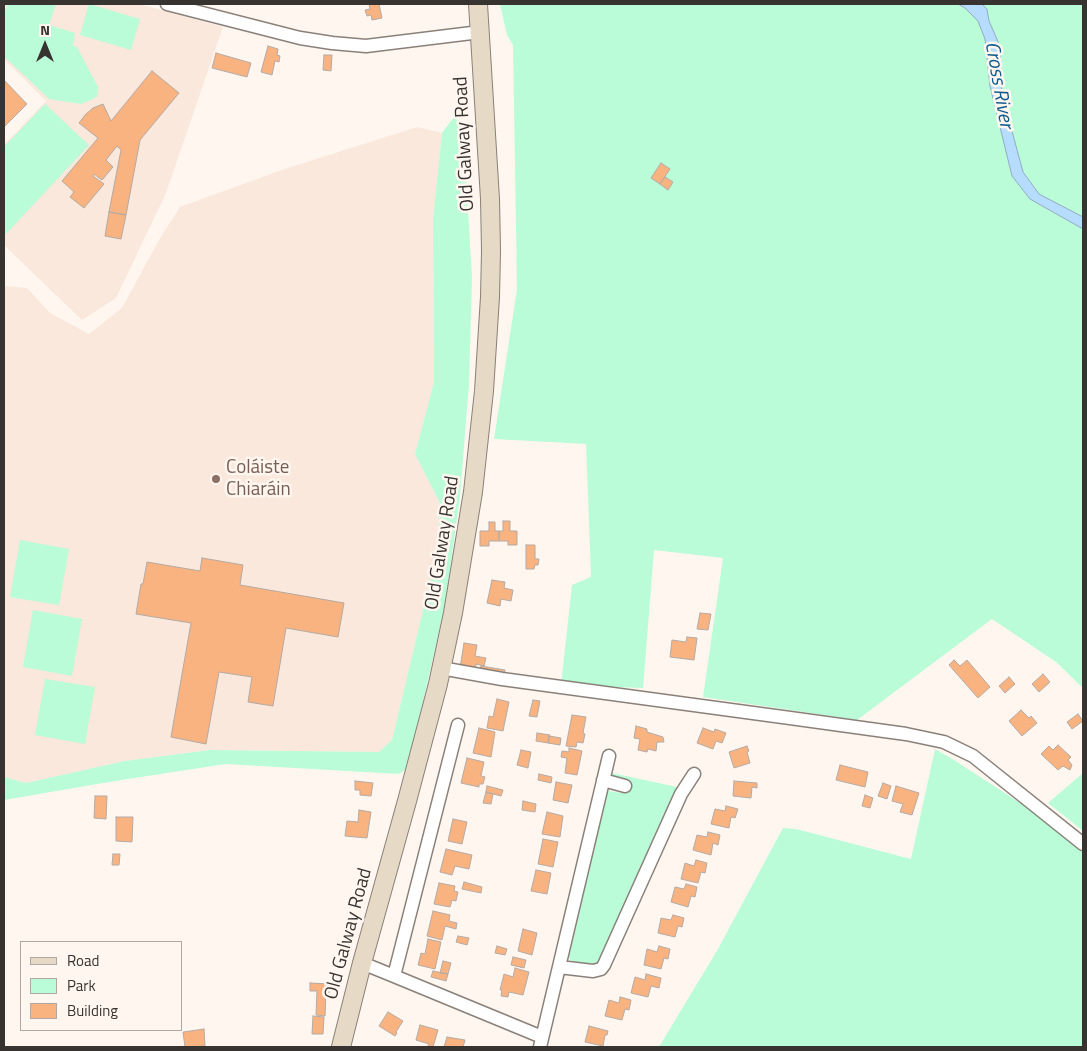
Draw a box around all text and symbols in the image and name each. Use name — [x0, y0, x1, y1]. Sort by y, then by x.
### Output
text: N — [40, 19, 50, 40]
north arrow — [20, 20, 70, 70]
water label: Cross River — [979, 40, 1017, 130]
street label: Old Galway Road — [450, 76, 480, 212]
place label: Coláiste Chiaráin — [226, 457, 291, 501]
marker: Coláiste Chiaráin — [210, 473, 222, 485]
street label: Old Galway Road — [421, 475, 465, 611]
street label: Old Galway Road — [321, 866, 377, 1002]
legend — [20, 941, 182, 1031]
text: Road — [67, 949, 99, 972]
text: Park — [67, 974, 96, 997]
text: Building — [67, 999, 118, 1022]

